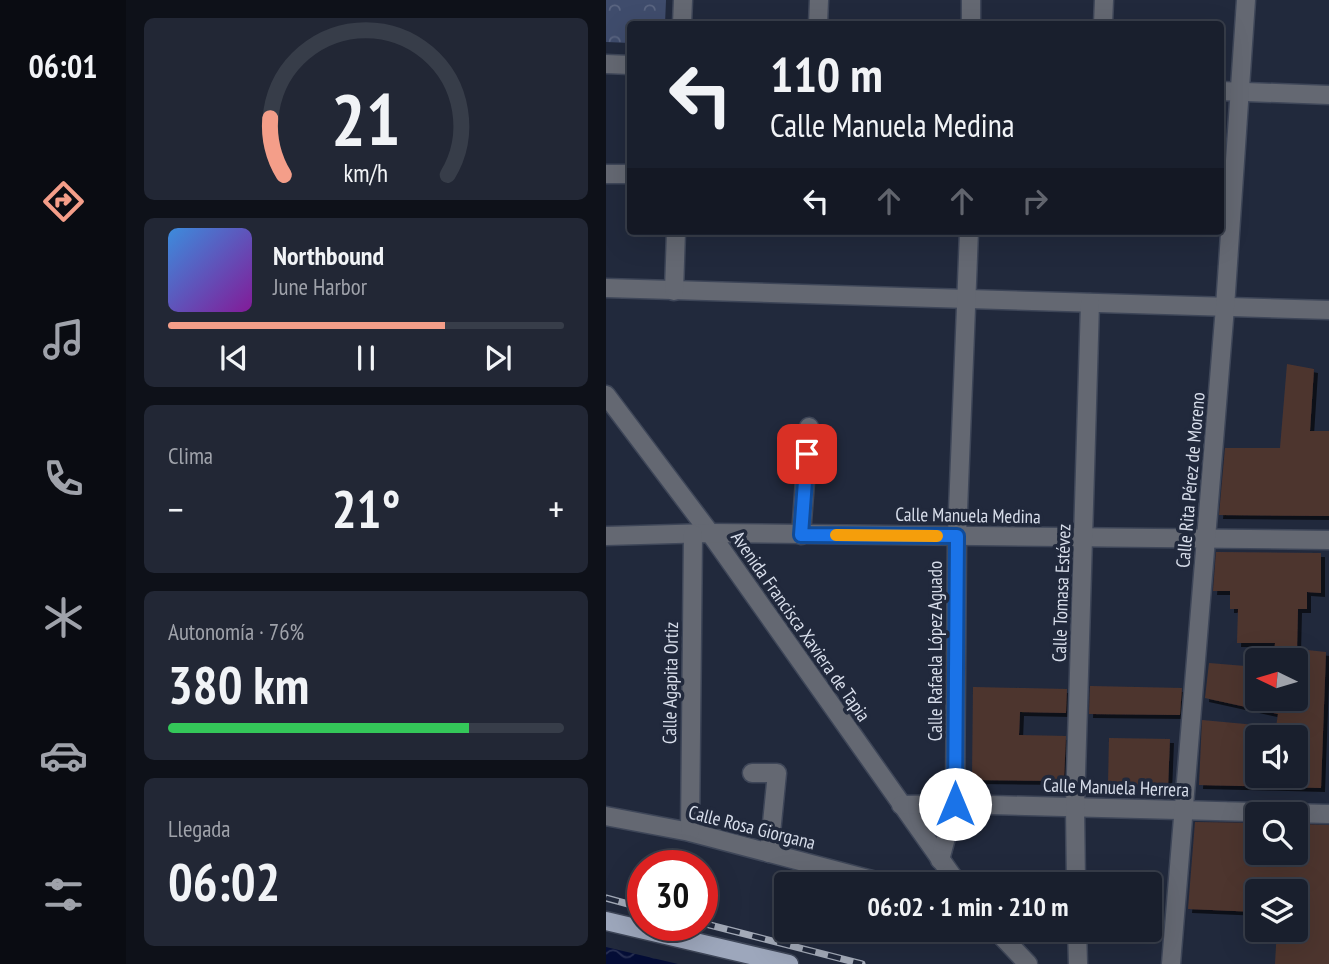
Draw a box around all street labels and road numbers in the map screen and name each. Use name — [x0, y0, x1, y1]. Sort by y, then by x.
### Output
street label: Calle Rita Pérez de Moreno — [1170, 391, 1210, 569]
street label: Calle Manuela Medina — [895, 502, 1041, 528]
street label: Calle Tomasa Estévez — [1047, 523, 1075, 662]
street label: Avenida Francisca Xaviera de Tapia — [726, 526, 876, 726]
street label: Calle Rafaela López Aguado — [923, 561, 947, 741]
street label: Calle Agapita Ortiz — [657, 621, 683, 744]
street label: Calle Manuela Herrera — [1043, 772, 1189, 802]
street label: Calle Rosa Giorgana — [686, 800, 818, 854]

